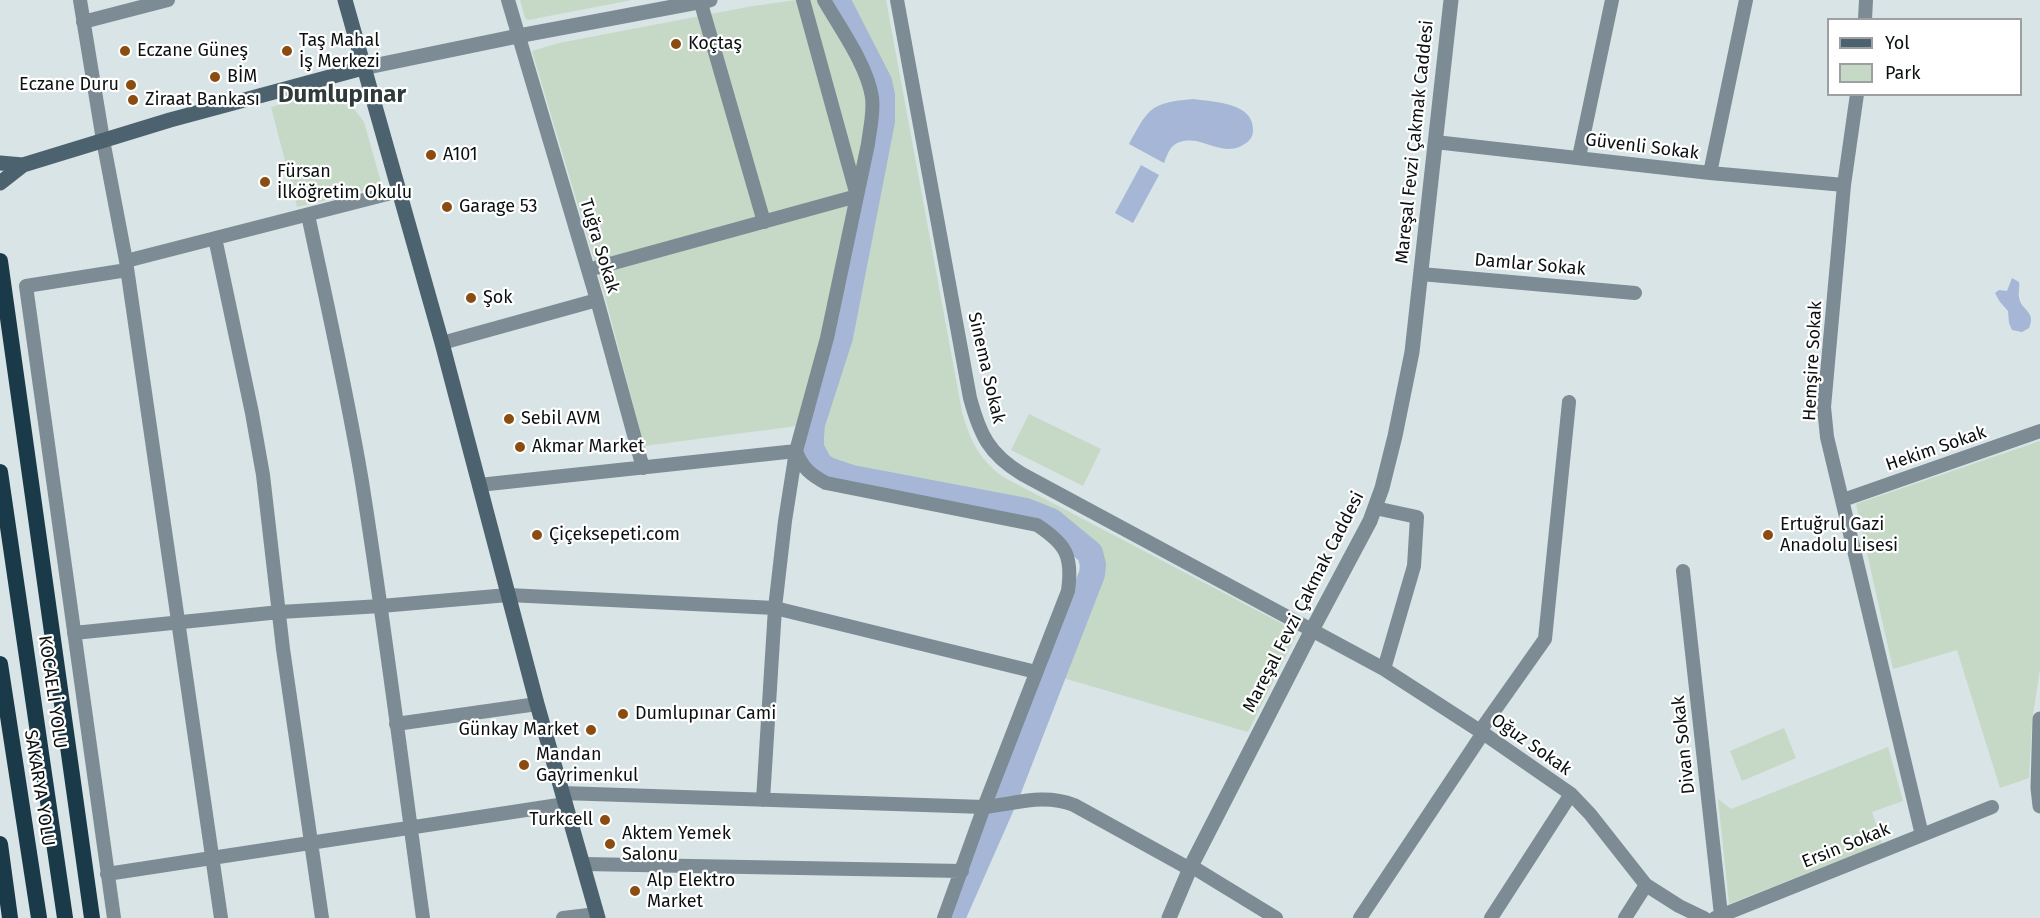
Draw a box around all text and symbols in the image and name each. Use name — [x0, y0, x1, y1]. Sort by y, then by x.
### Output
legend — [1827, 18, 2022, 96]
street label: Mareşal Fevzi Çakmak Caddesi — [1391, 19, 1439, 265]
place label: Taş Mahal İş Merkezi — [299, 30, 380, 72]
text: Yol — [1885, 32, 1910, 54]
place label: Koçtaş — [688, 33, 742, 55]
marker: Koçtaş — [669, 37, 683, 51]
place label: Eczane Güneş — [137, 40, 248, 62]
marker: Eczane Güneş — [118, 44, 132, 58]
marker: Taş Mahal İş Merkezi — [280, 44, 294, 58]
text: Park — [1885, 62, 1920, 84]
place label: BİM — [227, 66, 257, 88]
marker: BİM — [208, 70, 222, 84]
place label: Eczane Duru — [19, 74, 119, 96]
marker: Eczane Duru — [124, 78, 138, 92]
district label: Dumlupınar — [278, 81, 406, 109]
place label: Ziraat Bankası — [145, 89, 260, 111]
marker: Ziraat Bankası — [126, 93, 140, 107]
street label: Güvenli Sokak — [1584, 129, 1700, 165]
place label: A101 — [443, 144, 478, 166]
marker: A101 — [424, 148, 438, 162]
place label: Fürsan İlköğretim Okulu — [277, 161, 412, 204]
marker: Fürsan İlköğretim Okulu — [258, 175, 272, 189]
place label: Garage 53 — [459, 196, 538, 218]
street label: Tuğra Sokak — [574, 196, 624, 296]
marker: Garage 53 — [440, 200, 454, 214]
street label: Damlar Sokak — [1473, 249, 1587, 281]
place label: Şok — [483, 287, 513, 309]
marker: Şok — [464, 291, 478, 305]
street label: Hemşire Sokak — [1799, 300, 1827, 422]
street label: Sinema Sokak — [963, 310, 1009, 426]
place label: Sebil AVM — [521, 408, 600, 430]
marker: Sebil AVM — [502, 412, 516, 426]
street label: Hekim Sokak — [1883, 422, 1989, 476]
place label: Akmar Market — [532, 436, 645, 458]
marker: Akmar Market — [513, 440, 527, 454]
street label: Mareşal Fevzi Çakmak Caddesi — [1239, 488, 1369, 716]
place label: Ertuğrul Gazi Anadolu Lisesi — [1780, 514, 1898, 556]
place label: Çiçeksepeti.com — [549, 524, 680, 546]
marker: Çiçeksepeti.com — [530, 528, 544, 542]
marker: Ertuğrul Gazi Anadolu Lisesi — [1761, 528, 1775, 542]
street label: KOCAELİ YOLU — [33, 634, 71, 750]
street label: Divan Sokak — [1668, 695, 1700, 795]
place label: Dumlupınar Cami — [635, 703, 776, 725]
marker: Dumlupınar Cami — [616, 707, 630, 721]
street label: Oğuz Sokak — [1487, 709, 1575, 781]
place label: Günkay Market — [458, 719, 579, 741]
marker: Günkay Market — [584, 723, 598, 737]
street label: SAKARYA YOLU — [19, 728, 59, 848]
place label: Mandan Gayrimenkul — [536, 744, 638, 786]
marker: Mandan Gayrimenkul — [517, 758, 531, 772]
place label: Turkcell — [529, 809, 593, 831]
marker: Turkcell — [598, 813, 612, 827]
street label: Ersin Sokak — [1799, 819, 1893, 873]
place label: Aktem Yemek Salonu — [622, 823, 731, 866]
marker: Aktem Yemek Salonu — [603, 837, 617, 851]
place label: Alp Elektro Market — [647, 870, 735, 912]
marker: Alp Elektro Market — [628, 884, 642, 898]

